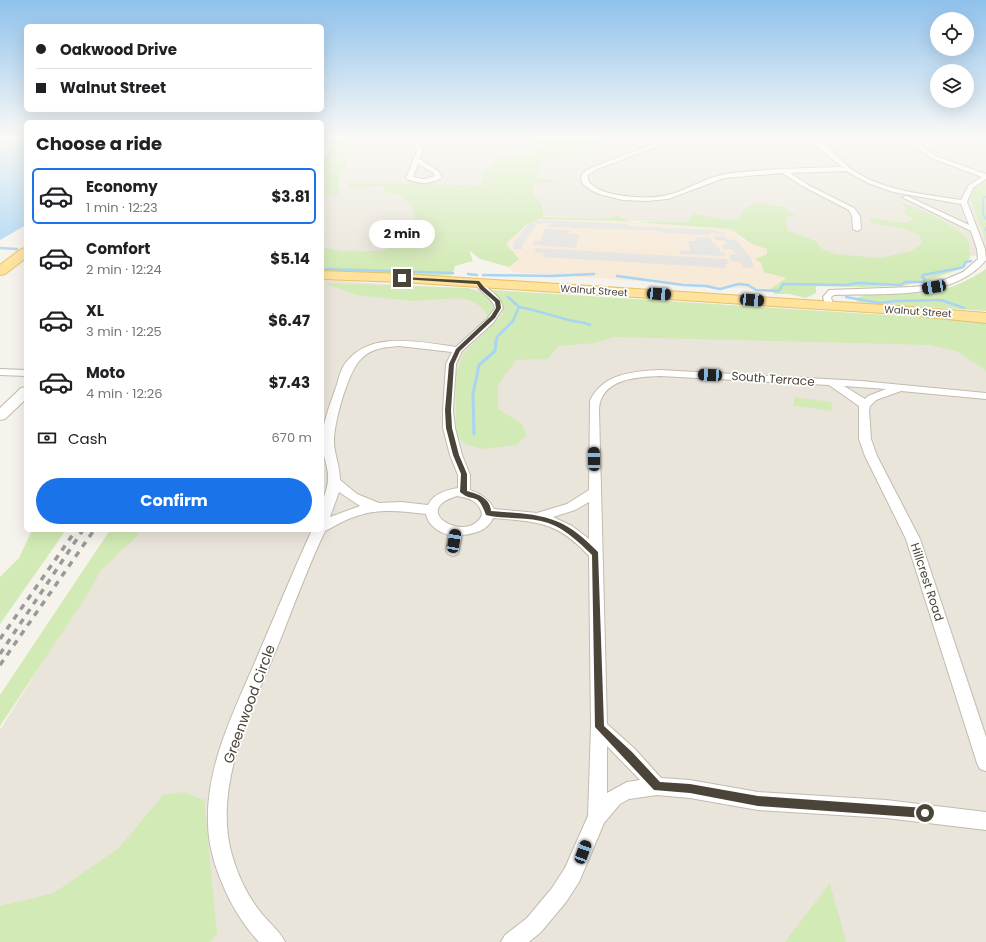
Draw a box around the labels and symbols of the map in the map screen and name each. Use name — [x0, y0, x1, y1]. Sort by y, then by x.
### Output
callout: 2 min — [369, 220, 435, 248]
route end — [393, 269, 411, 287]
car — [921, 279, 947, 295]
street label: Walnut Street — [560, 281, 628, 300]
car — [647, 287, 671, 301]
car — [740, 293, 764, 307]
street label: Walnut Street — [884, 302, 952, 321]
street label: South Terrace — [731, 367, 815, 390]
car — [698, 368, 722, 382]
car — [588, 447, 600, 471]
car — [446, 528, 462, 554]
street label: Hillcrest Road — [907, 541, 948, 623]
street label: Greenwood Circle — [218, 641, 280, 766]
route start — [916, 804, 934, 822]
car — [573, 839, 593, 865]

